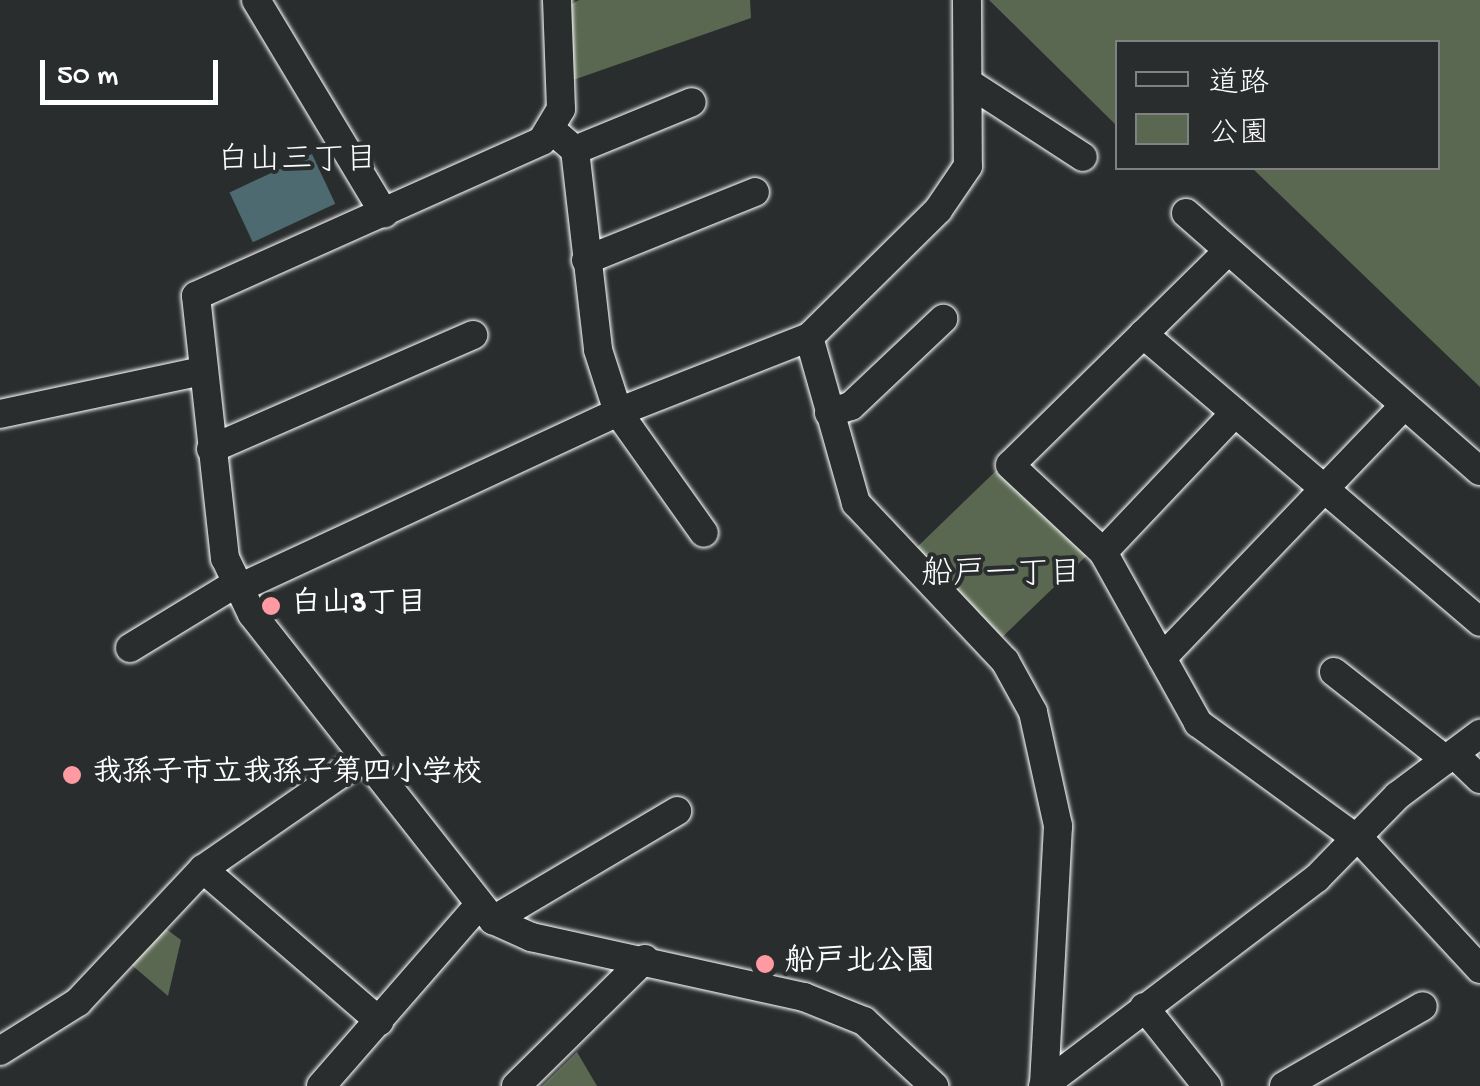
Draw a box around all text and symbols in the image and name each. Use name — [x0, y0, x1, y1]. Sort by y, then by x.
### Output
scale bar — [45, 40, 222, 102]
legend — [1115, 40, 1440, 170]
text: 50 m — [57, 60, 118, 95]
text: 道路 — [1209, 68, 1269, 103]
text: 公園 — [1209, 118, 1269, 153]
district label: 白山三丁目 — [217, 143, 377, 181]
district label: 船戸一丁目 — [921, 557, 1081, 595]
place label: 白山3丁目 — [291, 588, 427, 624]
marker: 白山3丁目 — [260, 595, 282, 617]
place label: 我孫子市立我孫子第四小学校 — [92, 757, 482, 793]
marker: 我孫子市立我孫子第四小学校 — [61, 764, 83, 786]
place label: 船戸北公園 — [785, 946, 935, 982]
marker: 船戸北公園 — [754, 953, 776, 975]

